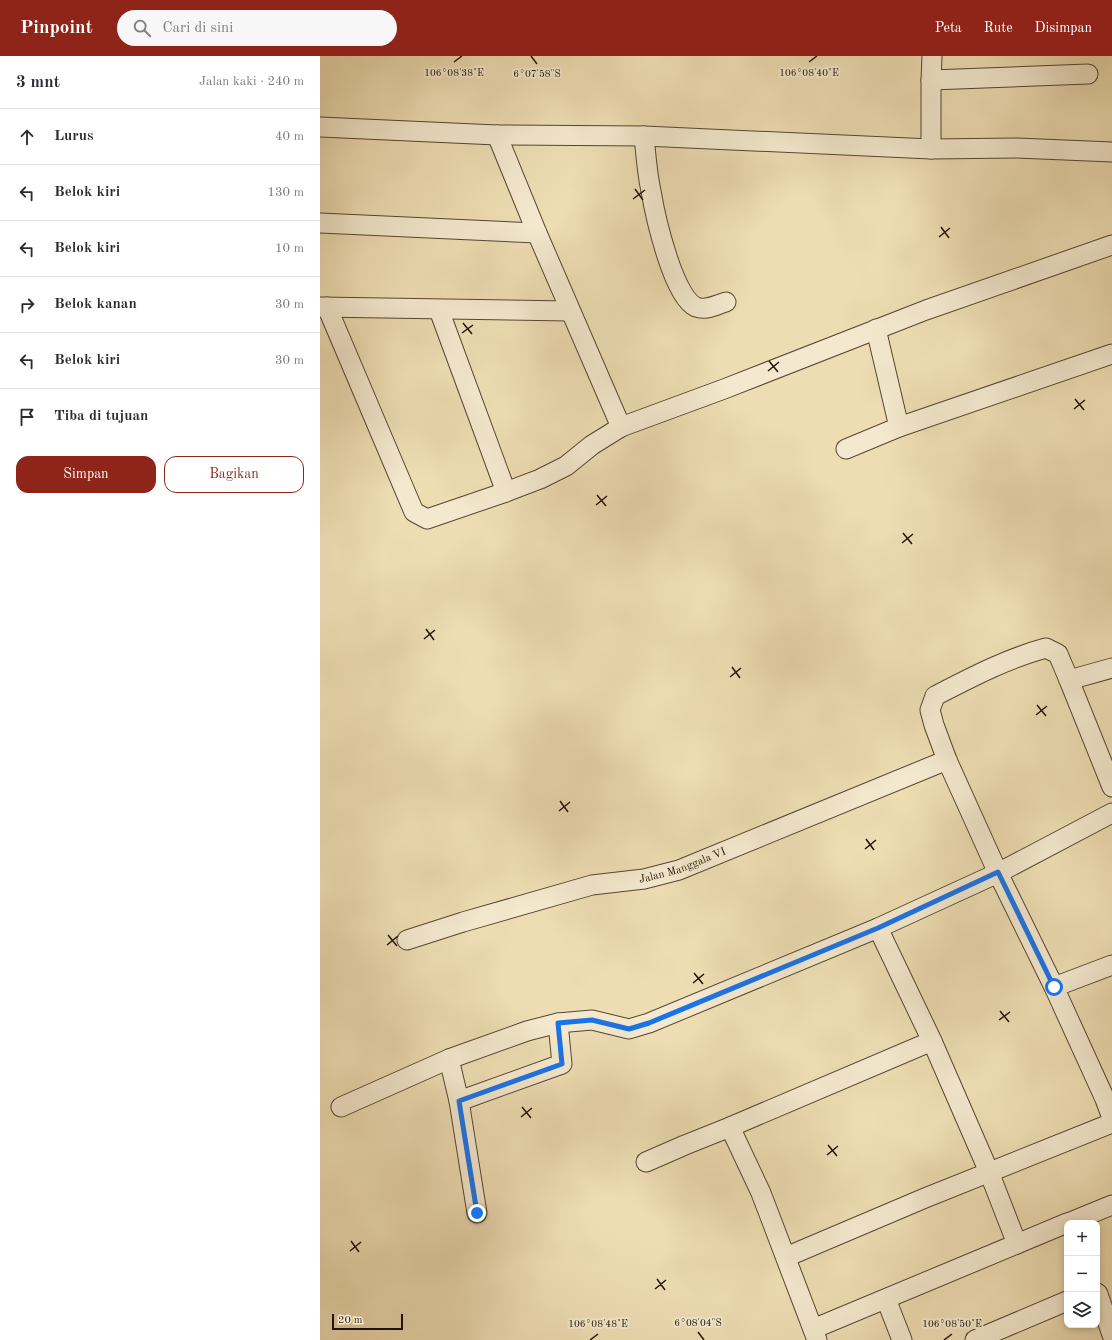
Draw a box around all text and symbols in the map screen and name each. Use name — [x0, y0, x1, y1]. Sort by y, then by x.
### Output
search box — [117, 10, 397, 46]
icon: search — [131, 17, 153, 39]
text: Pinpoint — [20, 19, 93, 38]
text: Cari di sini — [163, 21, 233, 36]
text: Peta — [935, 21, 962, 35]
text: Rute — [984, 21, 1013, 35]
text: Disimpan — [1035, 21, 1092, 35]
text: 106°08'38"E — [424, 68, 484, 78]
text: 106°08'40"E — [779, 68, 839, 78]
text: 6°07'58"S — [513, 69, 561, 79]
text: 3 mnt — [16, 74, 60, 91]
text: Jalan kaki · 240 m — [199, 75, 304, 88]
icon: ahead — [16, 126, 38, 148]
text: Lurus — [54, 129, 94, 144]
text: 40 m — [275, 130, 304, 143]
icon: left — [16, 182, 38, 204]
text: Belok kiri — [54, 185, 120, 200]
text: 130 m — [267, 186, 304, 199]
icon: left — [16, 238, 38, 260]
text: Belok kiri — [54, 241, 120, 256]
text: 10 m — [275, 242, 304, 255]
icon: right — [16, 294, 38, 316]
text: Belok kanan — [54, 297, 137, 312]
text: 30 m — [275, 298, 304, 311]
icon: left — [16, 350, 38, 372]
text: Belok kiri — [54, 353, 120, 368]
text: 30 m — [275, 354, 304, 367]
icon: arrive — [16, 406, 38, 428]
text: Tiba di tujuan — [54, 409, 148, 424]
button: Simpan — [16, 456, 156, 493]
button: Bagikan — [164, 456, 304, 493]
street label: Jalan Manggala VI — [638, 846, 727, 885]
route start — [1045, 978, 1063, 996]
route end — [468, 1204, 486, 1222]
map controls — [1064, 1220, 1100, 1328]
button: + — [1064, 1220, 1100, 1256]
button: − — [1064, 1256, 1100, 1292]
button: layers — [1064, 1292, 1100, 1328]
scale bar — [332, 1312, 403, 1331]
text: 20 m — [338, 1315, 363, 1326]
text: 6°08'04"S — [674, 1318, 722, 1328]
text: 106°08'48"E — [568, 1319, 628, 1329]
text: 106°08'50"E — [922, 1319, 982, 1329]

